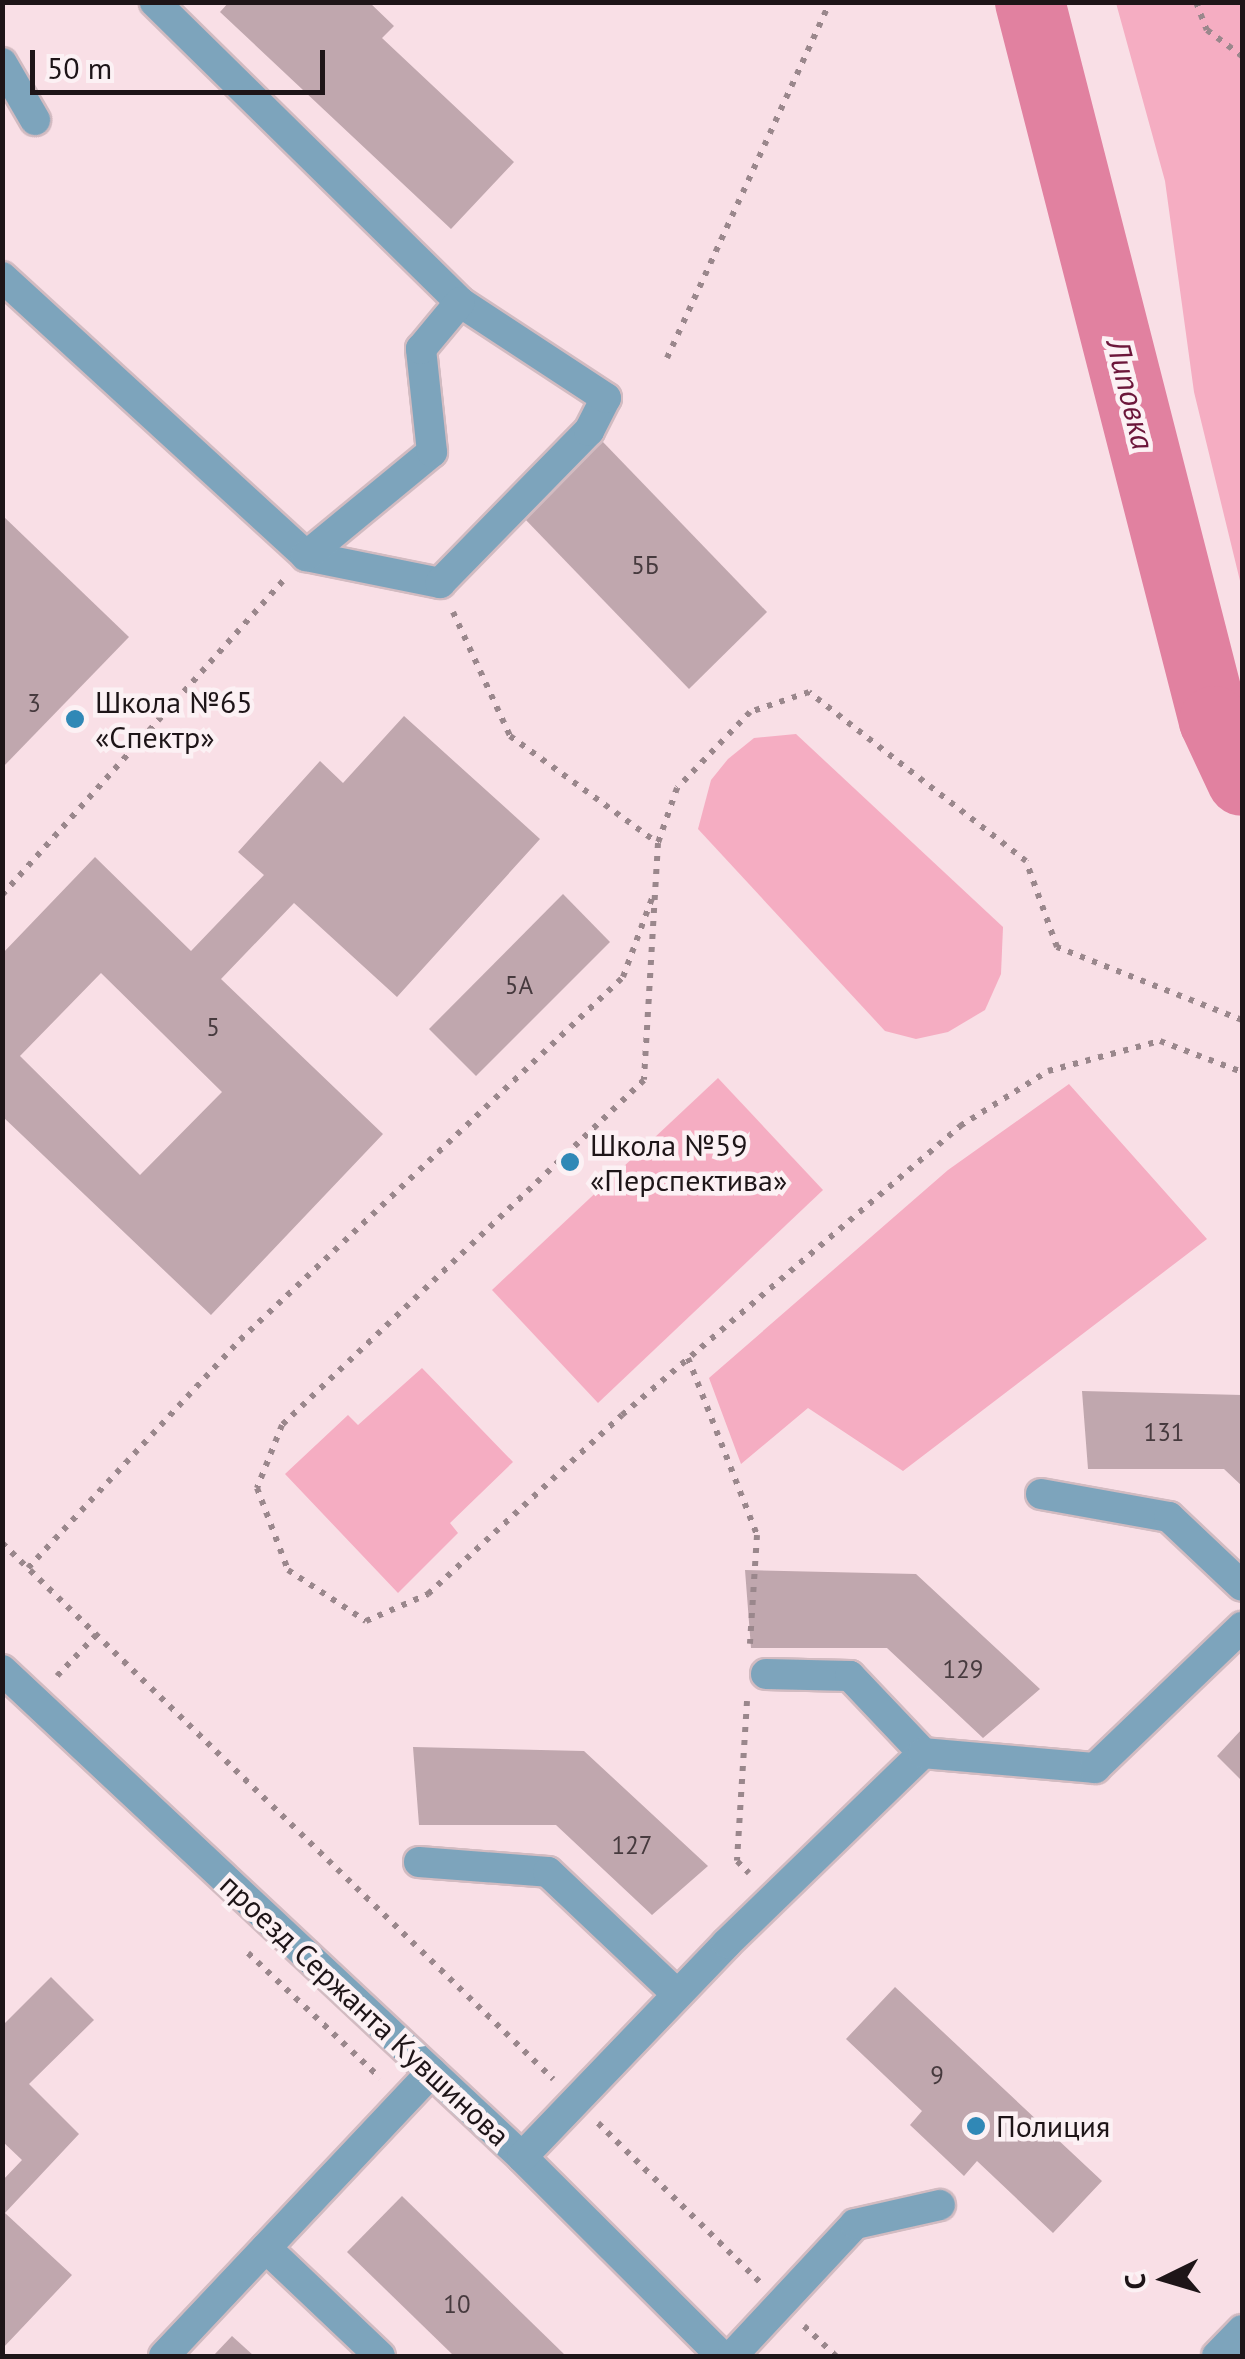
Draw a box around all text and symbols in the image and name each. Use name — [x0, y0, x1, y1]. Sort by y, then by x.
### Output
scale bar — [35, 30, 330, 92]
text: 50 m — [47, 48, 112, 87]
water label: Липовка — [1099, 335, 1163, 453]
house number: 5Б — [631, 550, 659, 580]
place label: Школа №65 «Спектр» — [95, 684, 253, 754]
house number: 3 — [27, 688, 41, 718]
marker: Школа №65 «Спектр» — [64, 708, 86, 730]
house number: 5А — [505, 970, 533, 1000]
house number: 5 — [206, 1012, 220, 1042]
place label: Школа №59 «Перспектива» — [590, 1127, 787, 1198]
marker: Школа №59 «Перспектива» — [559, 1151, 581, 1173]
house number: 131 — [1144, 1417, 1184, 1447]
house number: 129 — [943, 1654, 983, 1684]
house number: 127 — [612, 1830, 652, 1860]
street label: проезд Сержанта Кувшинова — [213, 1867, 517, 2153]
house number: 9 — [930, 2060, 944, 2090]
place label: Полиция — [996, 2108, 1110, 2144]
marker: Полиция — [965, 2115, 987, 2137]
north arrow — [1115, 2229, 1215, 2329]
text: С — [1116, 2272, 1154, 2291]
house number: 10 — [443, 2289, 471, 2319]

